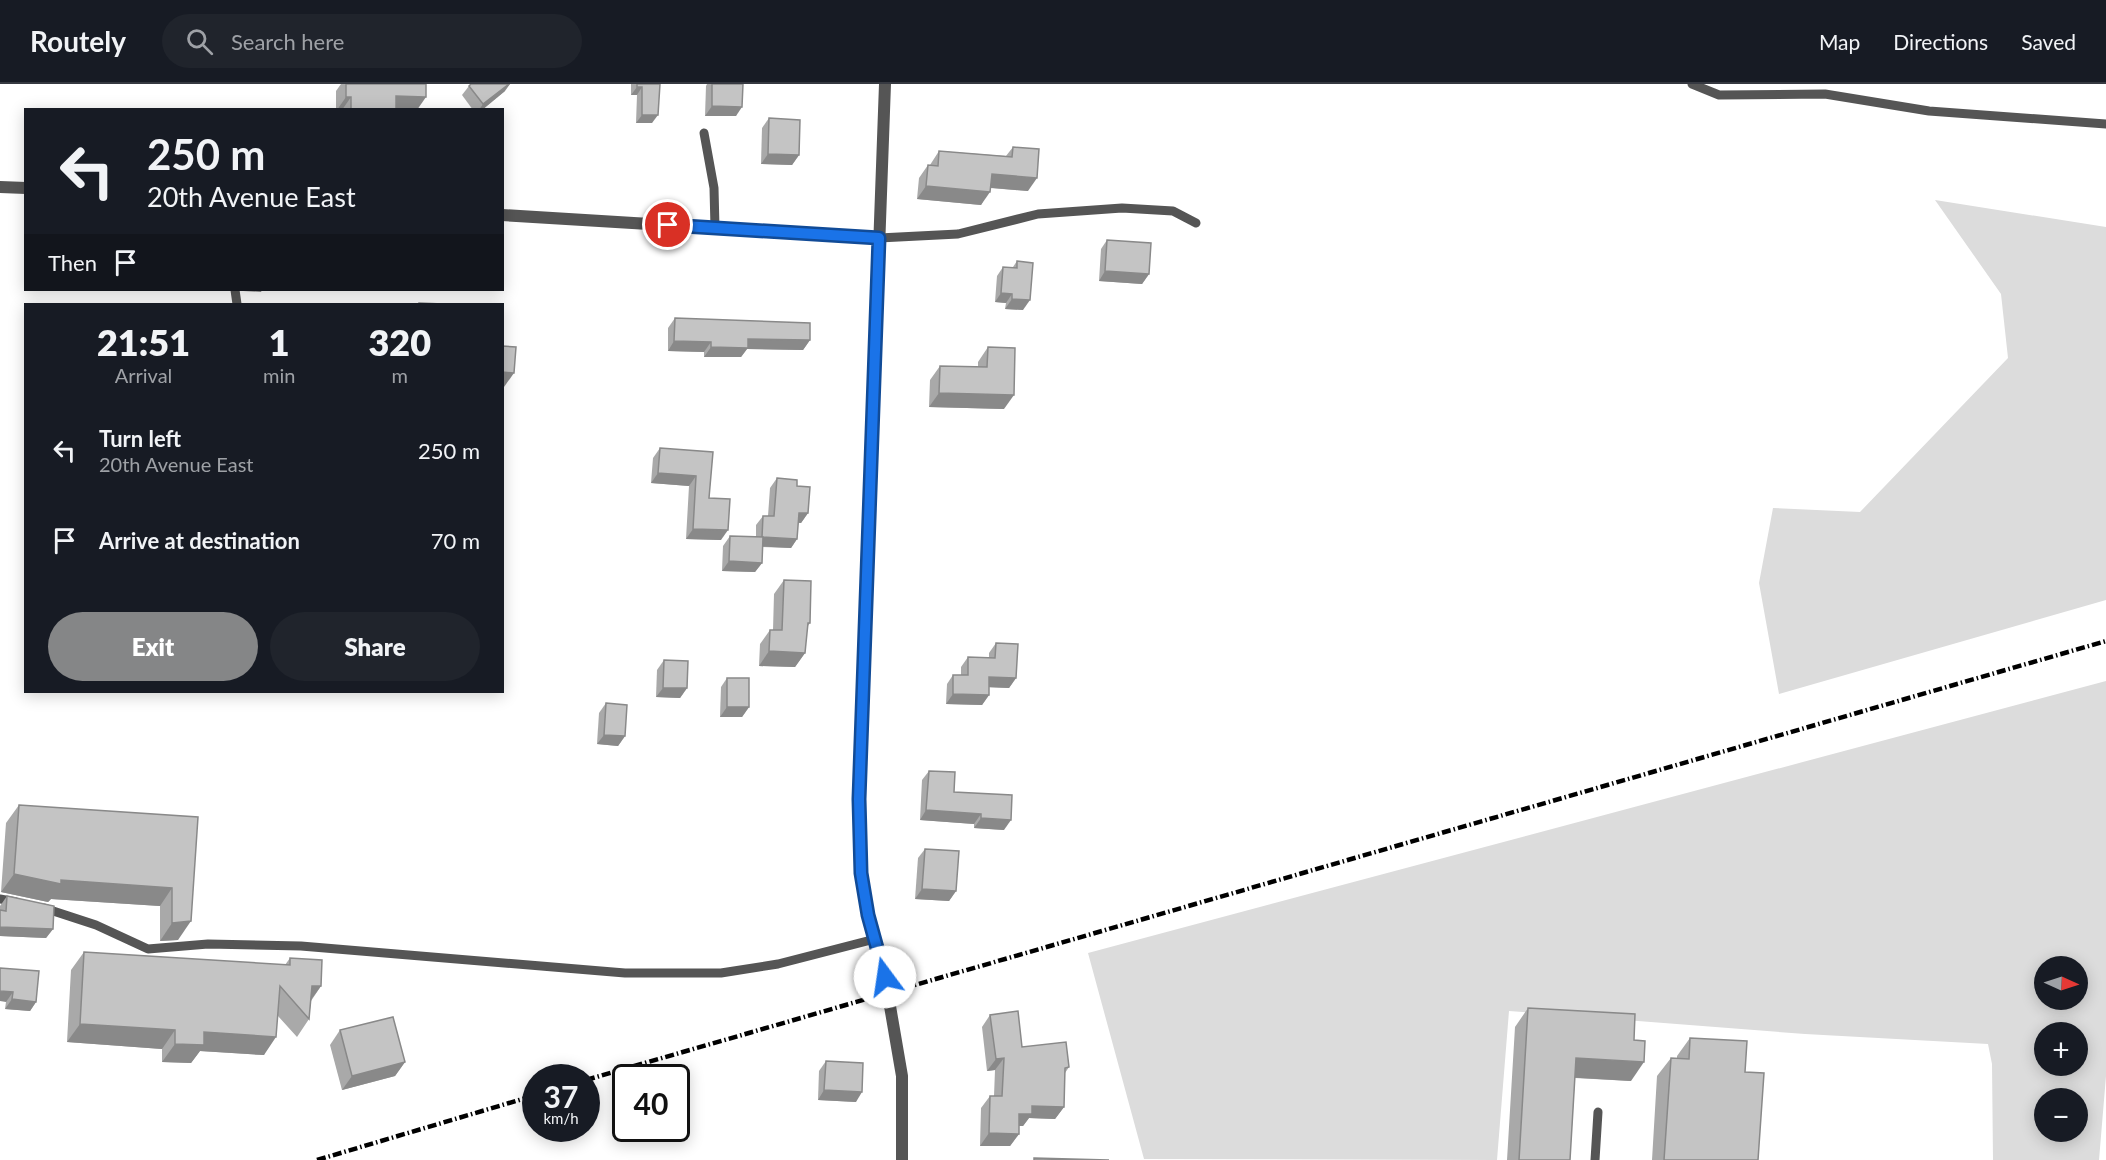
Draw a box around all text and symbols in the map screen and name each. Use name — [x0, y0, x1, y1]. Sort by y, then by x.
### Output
search box — [162, 14, 582, 68]
text: Routely — [30, 24, 126, 58]
icon: search — [183, 25, 216, 58]
text: Search here — [231, 28, 344, 55]
text: Map — [1819, 29, 1860, 54]
text: Directions — [1893, 29, 1988, 54]
text: Saved — [2021, 29, 2076, 54]
text: 250 m — [147, 129, 265, 179]
icon: left — [48, 132, 126, 210]
text: 20th Avenue East — [147, 180, 356, 213]
pin — [642, 199, 693, 250]
icon: arrive — [651, 208, 684, 241]
icon: arrive — [109, 246, 142, 279]
text: Then — [48, 249, 97, 276]
text: 21:51 — [97, 320, 190, 364]
text: 1 — [269, 320, 290, 364]
text: 320 — [368, 320, 431, 364]
text: Arrival — [115, 363, 172, 387]
text: min — [263, 363, 295, 387]
text: m — [391, 363, 408, 387]
text: Turn left — [99, 425, 181, 452]
icon: left — [48, 434, 81, 467]
text: 250 m — [418, 437, 480, 464]
text: 20th Avenue East — [99, 452, 254, 476]
icon: arrive — [48, 524, 81, 557]
text: Arrive at destination — [99, 527, 300, 554]
text: 70 m — [431, 527, 480, 554]
button: Exit — [48, 612, 258, 681]
button: Share — [270, 612, 480, 681]
position arrow — [853, 945, 917, 1009]
north arrow — [2034, 956, 2088, 1010]
map controls — [2034, 956, 2088, 1142]
button: + — [2034, 1022, 2088, 1076]
speed limit sign: 40 — [612, 1064, 690, 1142]
text: 37 — [544, 1078, 578, 1114]
button: − — [2034, 1088, 2088, 1142]
text: km/h — [543, 1109, 579, 1127]

